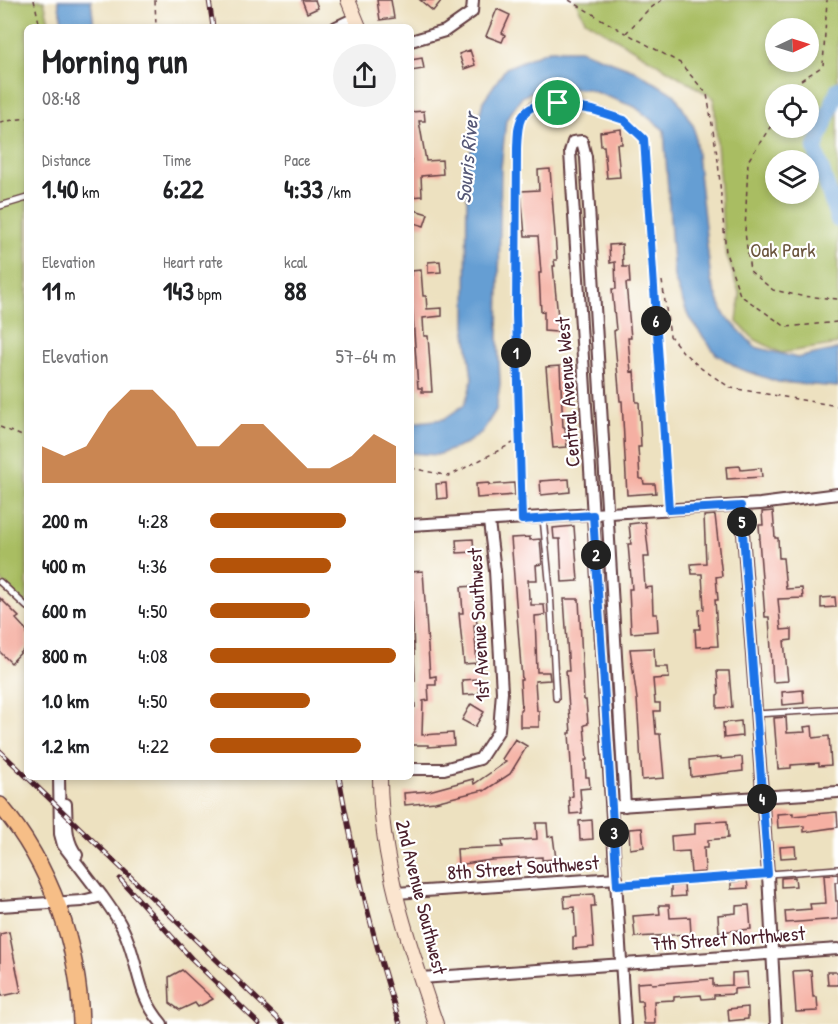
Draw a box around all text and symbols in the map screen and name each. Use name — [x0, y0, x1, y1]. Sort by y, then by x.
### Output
north arrow — [765, 18, 819, 72]
map controls — [765, 18, 819, 204]
text: Morning run — [42, 39, 188, 83]
button: share — [333, 44, 396, 107]
pin — [532, 77, 583, 128]
text: 08:48 — [42, 84, 80, 111]
button: locate — [765, 84, 819, 138]
icon: arrive — [541, 86, 574, 119]
water label: Souris River — [449, 108, 486, 205]
text: Distance — [42, 149, 91, 171]
text: Time — [163, 149, 191, 171]
text: Pace — [284, 149, 311, 171]
button: layers — [765, 150, 819, 204]
text: 1.40 — [42, 171, 78, 206]
text: 6:22 — [163, 171, 204, 206]
text: 4:33 — [284, 171, 323, 206]
text: km — [78, 181, 100, 203]
text: /km — [323, 181, 351, 203]
park label: Oak Park — [750, 236, 816, 263]
text: Elevation — [42, 251, 95, 273]
text: Heart rate — [163, 251, 223, 273]
text: kcal — [284, 251, 307, 273]
text: 11 — [42, 273, 61, 308]
text: 143 — [163, 273, 194, 308]
text: 88 — [284, 273, 307, 308]
text: m — [61, 283, 75, 305]
text: bpm — [194, 283, 222, 305]
pin: 6 — [641, 306, 671, 336]
text: 6 — [653, 310, 659, 332]
street label: Central Avenue West — [548, 315, 586, 468]
pin: 1 — [501, 338, 531, 368]
text: Elevation — [42, 342, 108, 369]
text: 57–64 m — [336, 342, 396, 369]
text: 1 — [513, 342, 519, 364]
text: 200 m — [42, 507, 87, 534]
text: 4:28 — [138, 507, 168, 534]
pin: 5 — [727, 507, 757, 537]
text: 5 — [739, 511, 745, 533]
pin: 2 — [581, 540, 611, 570]
text: 2 — [592, 544, 600, 566]
street label: 1st Avenue Southwest — [460, 546, 496, 703]
text: 400 m — [42, 552, 86, 579]
text: 4:36 — [138, 552, 167, 579]
text: 600 m — [42, 597, 86, 624]
text: 4:50 — [138, 597, 168, 624]
text: 800 m — [42, 642, 87, 669]
text: 4:08 — [138, 642, 168, 669]
text: 1.0 km — [42, 687, 89, 714]
text: 4:50 — [138, 687, 168, 714]
text: 1.2 km — [42, 732, 89, 759]
text: 4:22 — [138, 732, 169, 759]
pin: 4 — [747, 784, 777, 814]
text: 4 — [759, 788, 765, 810]
street label: 2nd Avenue Southwest — [390, 817, 455, 978]
pin: 3 — [599, 818, 629, 848]
text: 3 — [610, 822, 618, 844]
street label: 8th Street Southwest — [446, 848, 601, 886]
street label: 7th Street Northwest — [650, 919, 807, 957]

